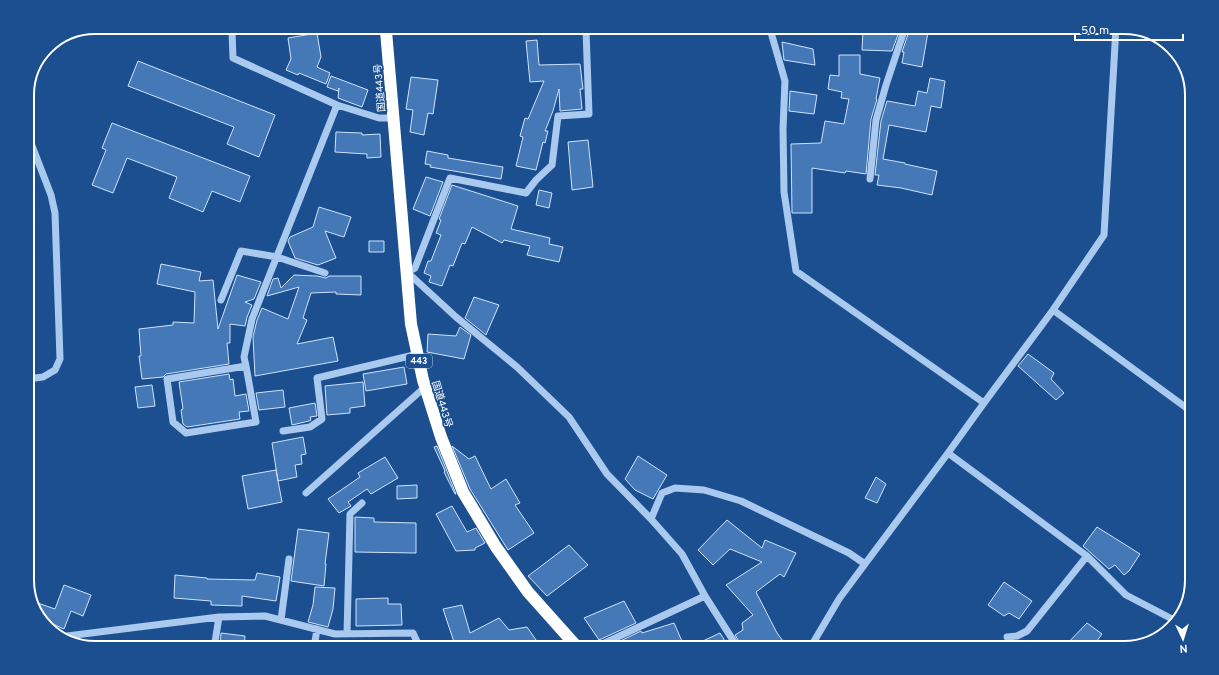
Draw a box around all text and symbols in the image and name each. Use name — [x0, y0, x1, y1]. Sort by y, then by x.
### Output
scale bar — [1075, 16, 1183, 42]
text: 50 m — [1081, 23, 1109, 39]
street label: 国道443号 — [372, 63, 389, 113]
road number: 443 — [406, 354, 432, 368]
street label: 国道443号 — [428, 379, 455, 430]
north arrow — [1163, 619, 1203, 659]
text: N — [1179, 641, 1188, 655]

